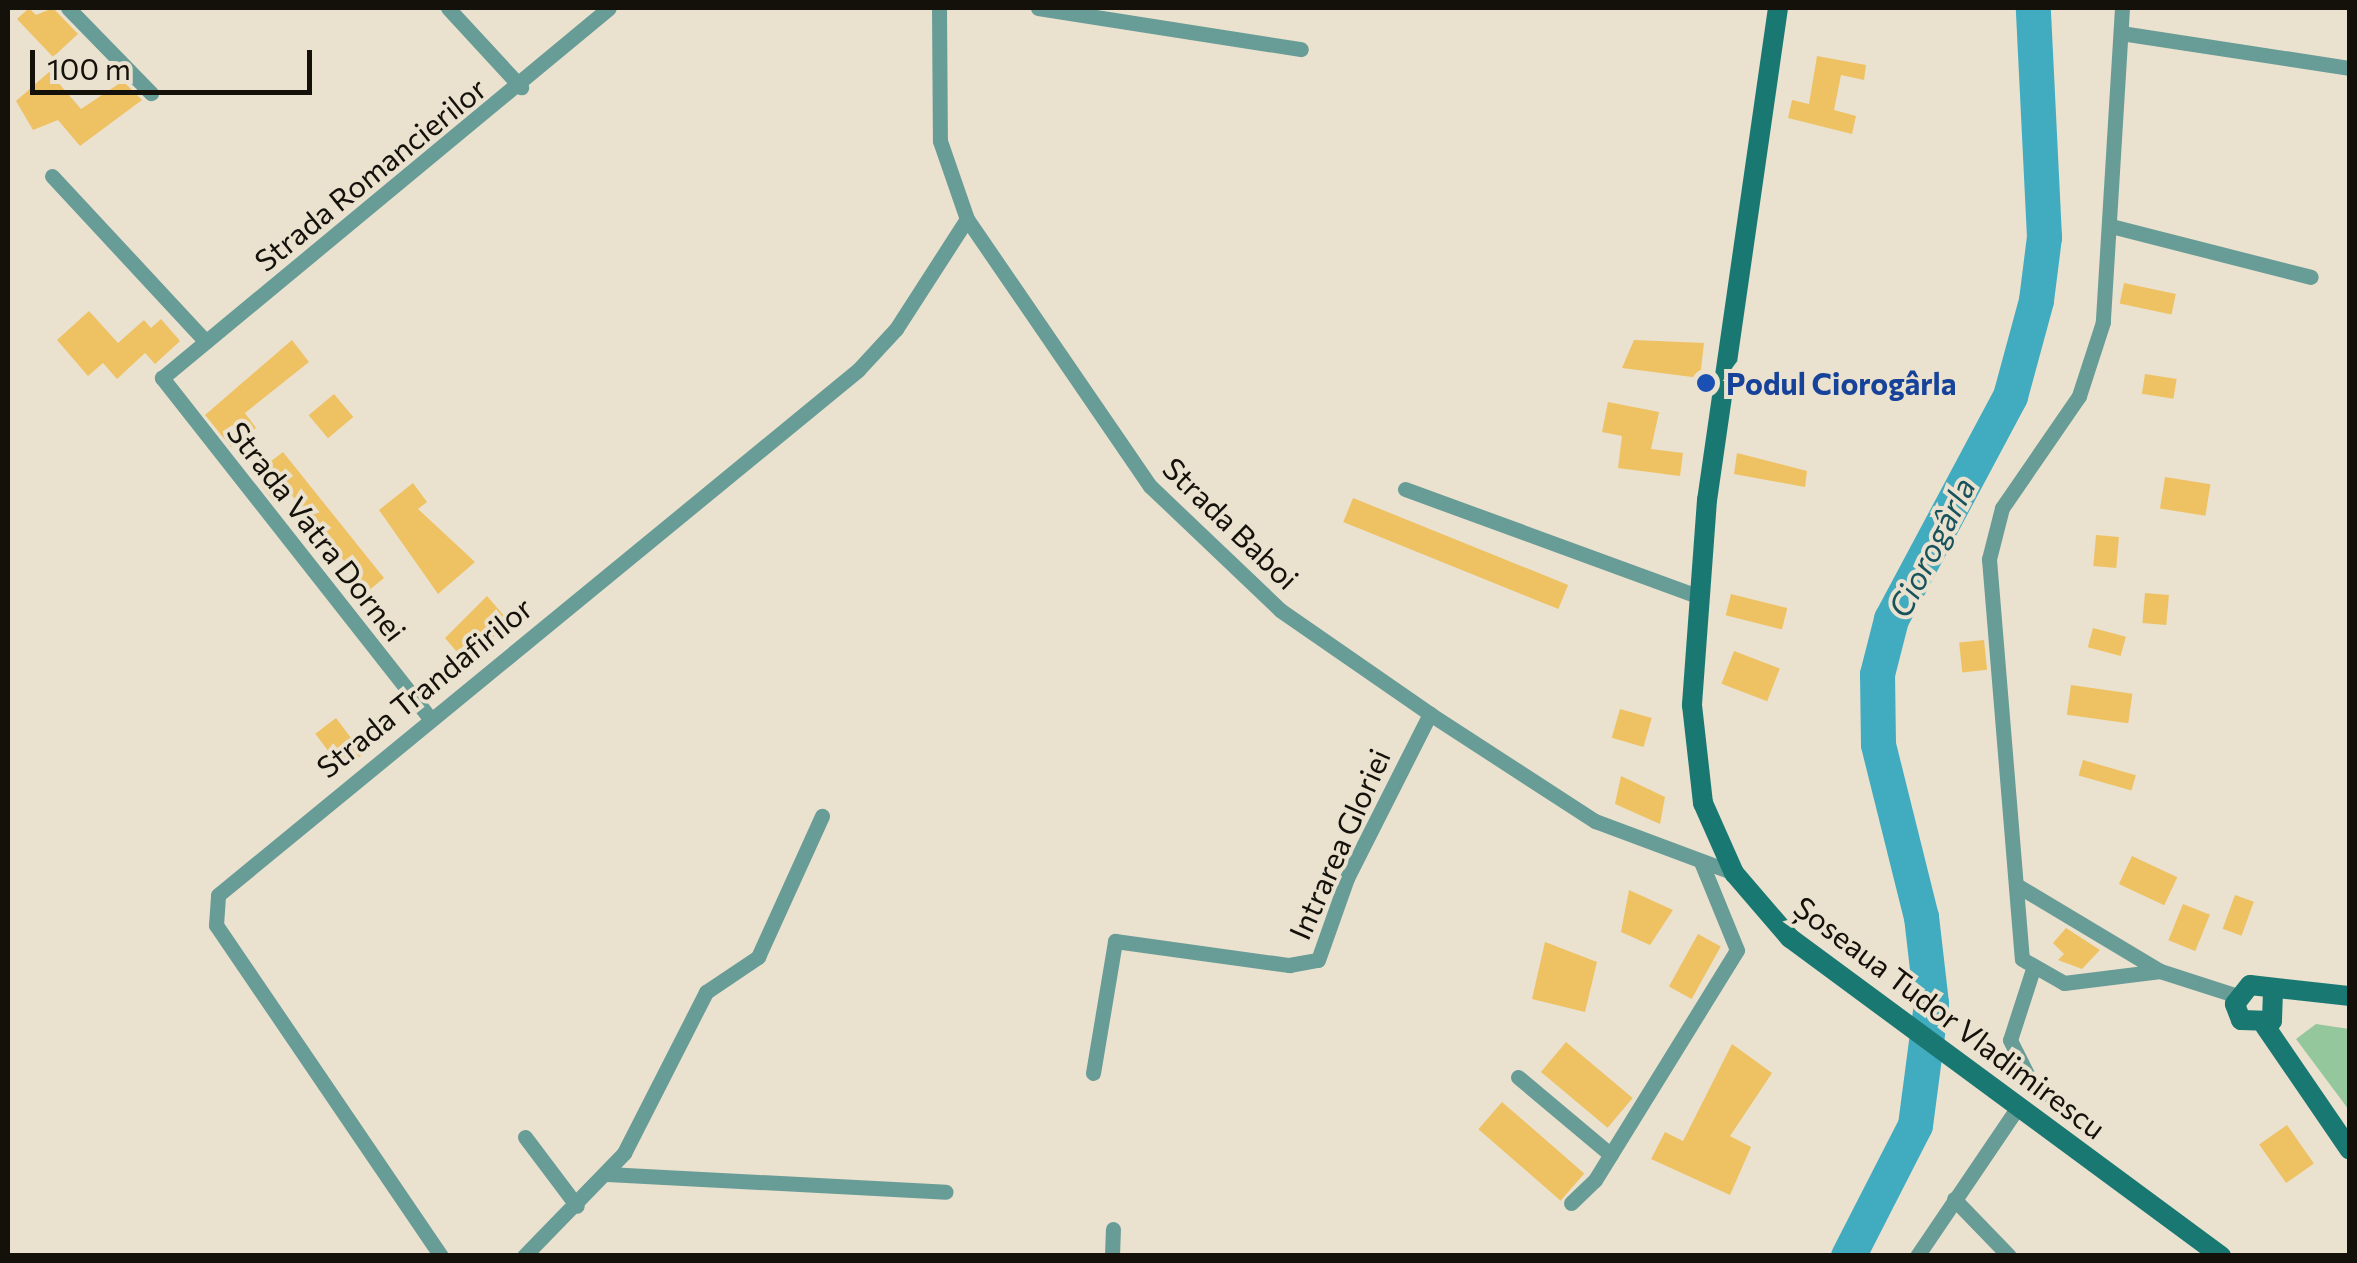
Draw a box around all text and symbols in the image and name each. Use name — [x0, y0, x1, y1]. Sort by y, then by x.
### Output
scale bar — [35, 30, 318, 92]
text: 100 m — [47, 49, 131, 86]
street label: Strada Romancierilor — [247, 70, 493, 278]
place label: Podul Ciorogârla — [1726, 365, 1957, 401]
marker: Podul Ciorogârla — [1695, 372, 1717, 394]
street label: Strada Vatra Dornei — [220, 414, 414, 648]
street label: Strada Baboi — [1156, 450, 1306, 596]
water label: Ciorogârla — [1879, 471, 1983, 623]
street label: Strada Trandafirilor — [309, 589, 539, 785]
street label: Intrarea Gloriei — [1281, 743, 1397, 945]
street label: Șoseaua Tudor Vladimirescu — [1787, 888, 2113, 1146]

